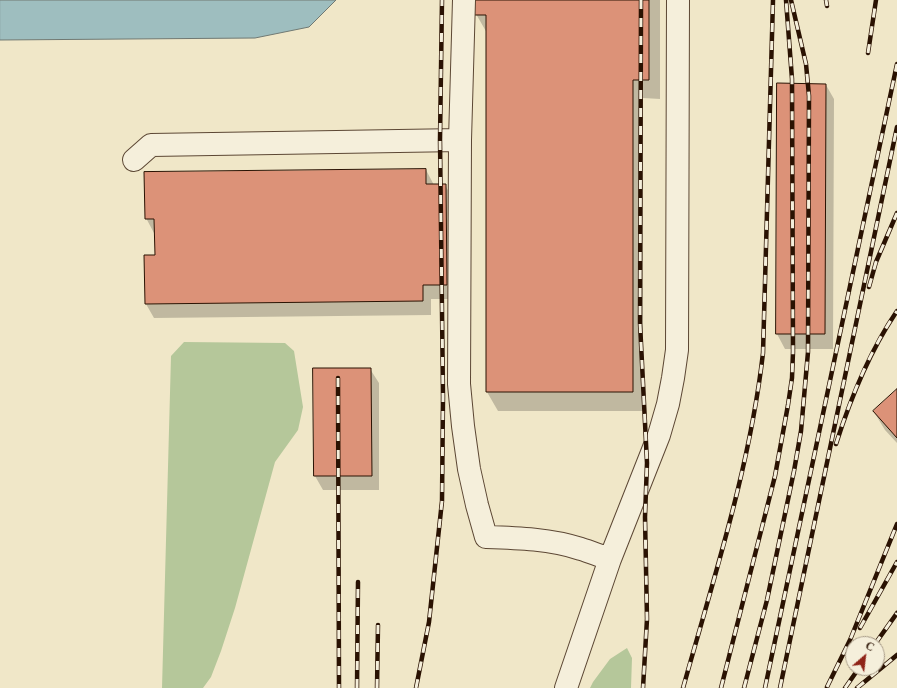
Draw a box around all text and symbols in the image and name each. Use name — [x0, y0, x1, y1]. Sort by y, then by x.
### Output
north arrow — [845, 636, 885, 676]
text: С — [863, 638, 877, 654]

